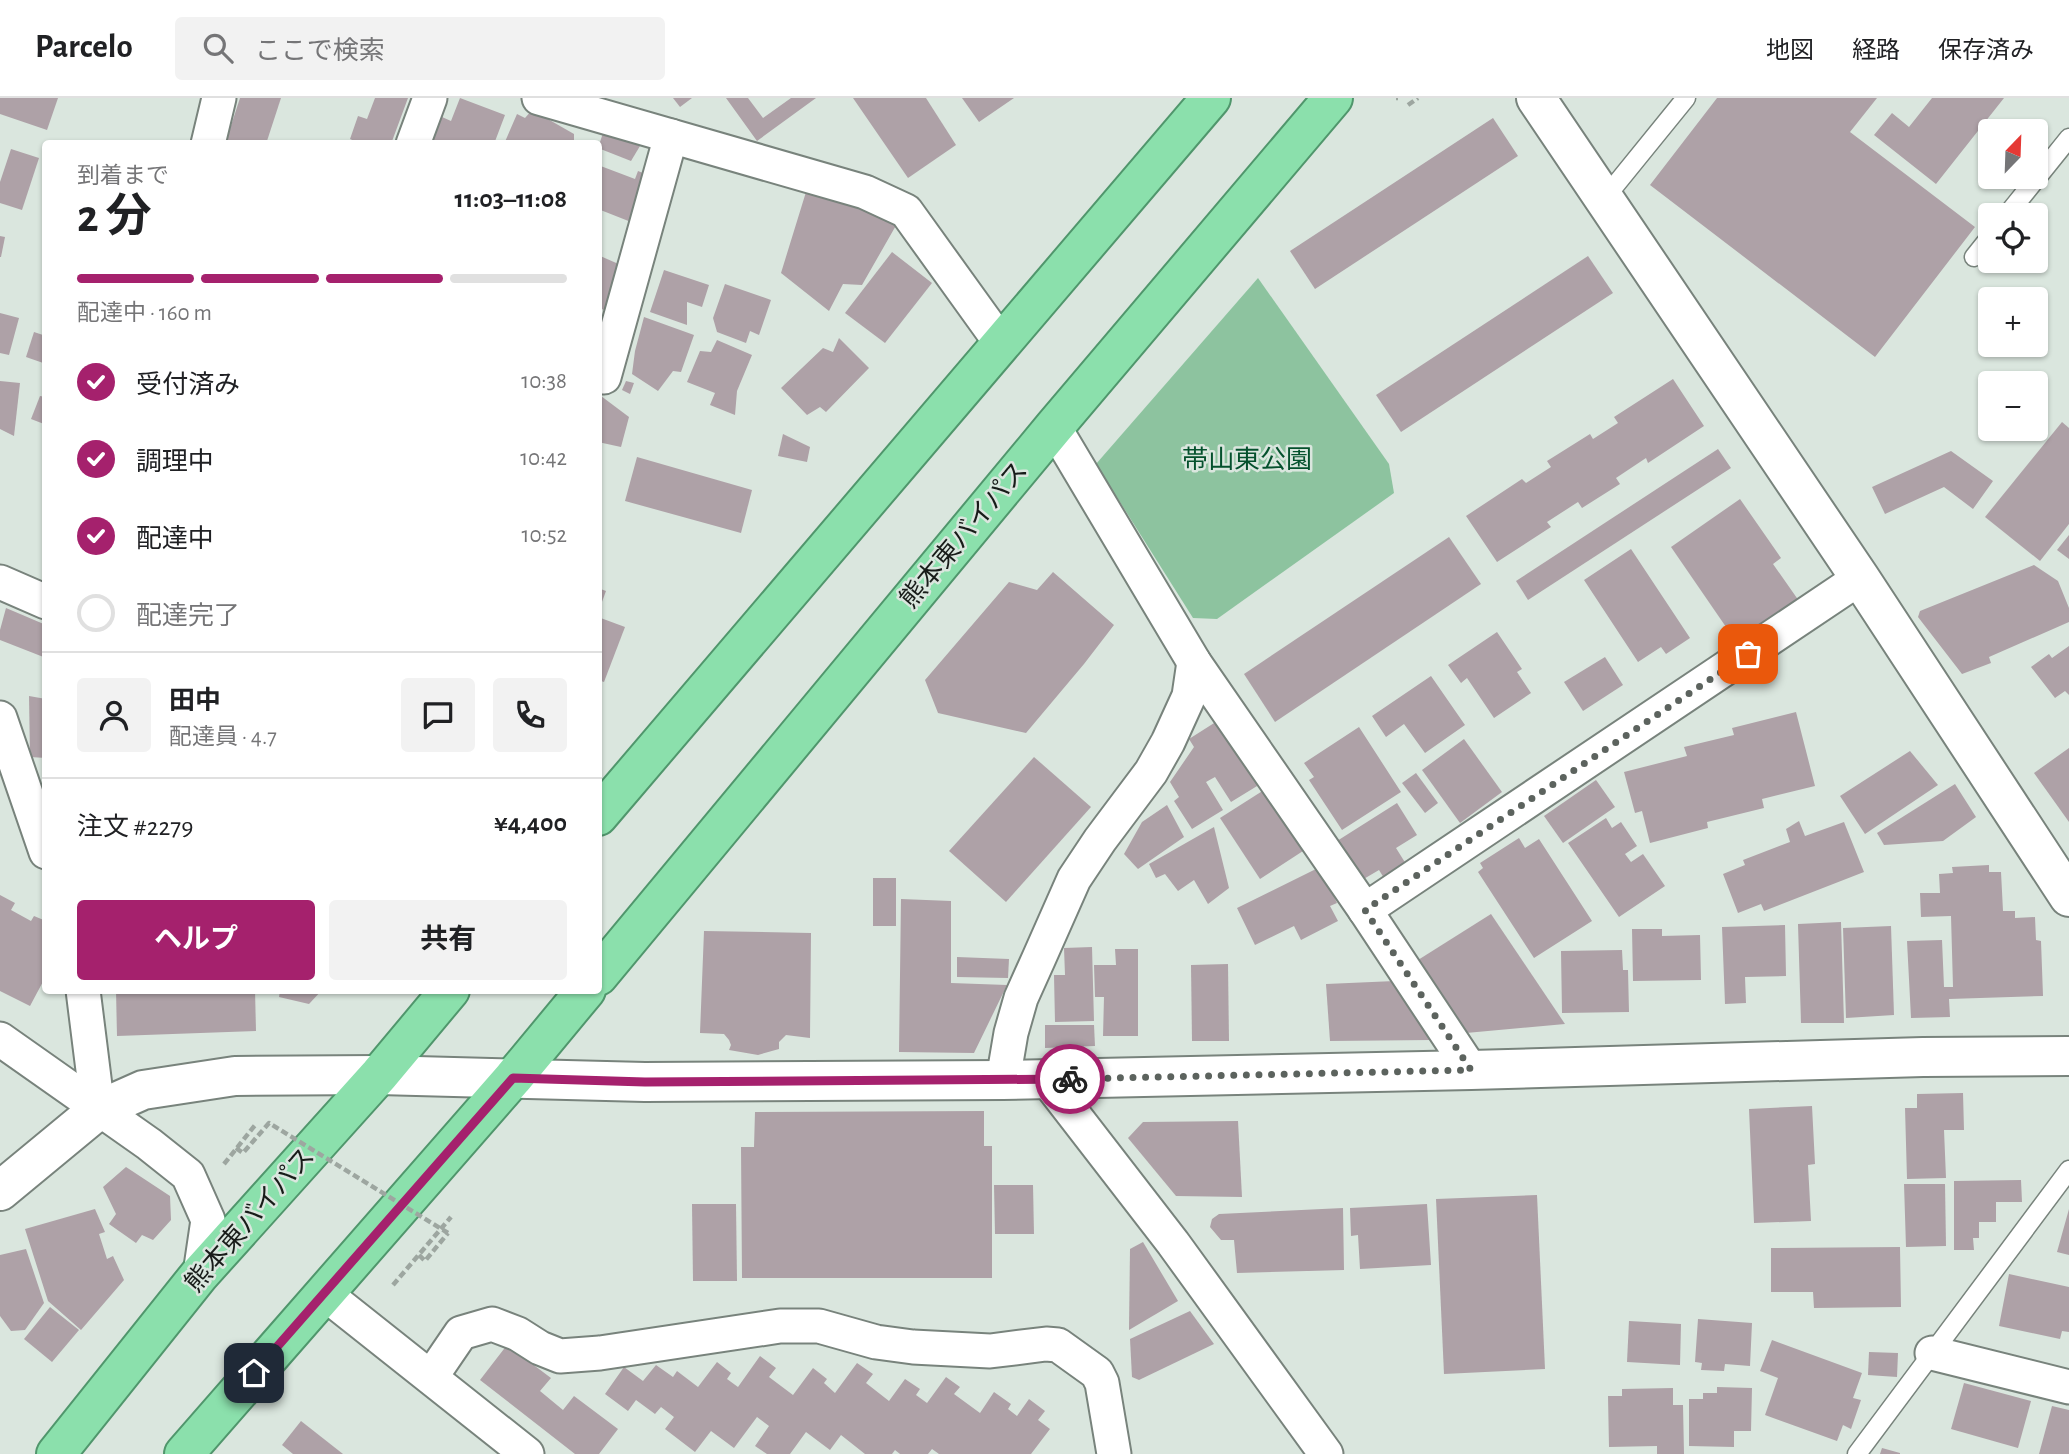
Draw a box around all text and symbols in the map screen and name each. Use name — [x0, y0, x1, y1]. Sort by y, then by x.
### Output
search box — [175, 17, 665, 80]
icon: search — [199, 29, 237, 67]
text: Parcelo — [35, 31, 133, 64]
text: ここで検索 — [255, 38, 385, 64]
text: 地図 — [1766, 39, 1814, 63]
text: 経路 — [1852, 39, 1900, 63]
text: 保存済み — [1938, 39, 2034, 63]
north arrow — [1978, 119, 2048, 189]
map controls — [1978, 119, 2048, 441]
text: 到着まで — [77, 165, 169, 188]
text: 11:03–11:08 — [455, 186, 567, 212]
text: 2 分 — [77, 194, 152, 240]
button: locate — [1978, 203, 2048, 273]
button: + — [1978, 287, 2048, 357]
text: 配達中 · 160 m — [77, 302, 212, 325]
icon: check — [77, 363, 115, 401]
text: 10:38 — [521, 370, 567, 393]
button: − — [1978, 371, 2048, 441]
text: 受付済み — [136, 372, 240, 398]
icon: check — [77, 440, 115, 478]
park label: 帯山東公園 — [1182, 446, 1312, 473]
text: 10:42 — [520, 447, 567, 470]
text: 調理中 — [136, 449, 214, 475]
street label: 熊本東バイパス — [895, 456, 1032, 613]
icon: check — [77, 517, 115, 555]
text: 10:52 — [522, 524, 567, 547]
text: 配達中 — [136, 526, 214, 552]
text: 配達完了 — [136, 603, 240, 629]
pin — [1718, 624, 1778, 684]
icon: bag — [1729, 635, 1767, 673]
button: person — [77, 678, 151, 752]
button: chat — [401, 678, 475, 752]
button: phone — [493, 678, 567, 752]
text: 田中 — [169, 688, 221, 714]
text: 配達員 · 4.7 — [169, 726, 277, 749]
text: ¥4,400 — [494, 810, 567, 836]
text: 注文 #2279 — [77, 814, 193, 840]
button: ヘルプ — [77, 900, 315, 980]
button: 共有 — [329, 900, 567, 980]
courier — [1035, 1044, 1105, 1114]
icon: bike — [1051, 1060, 1089, 1098]
street label: 熊本東バイパス — [180, 1142, 319, 1297]
pin — [224, 1343, 284, 1403]
icon: home — [235, 1354, 273, 1392]

